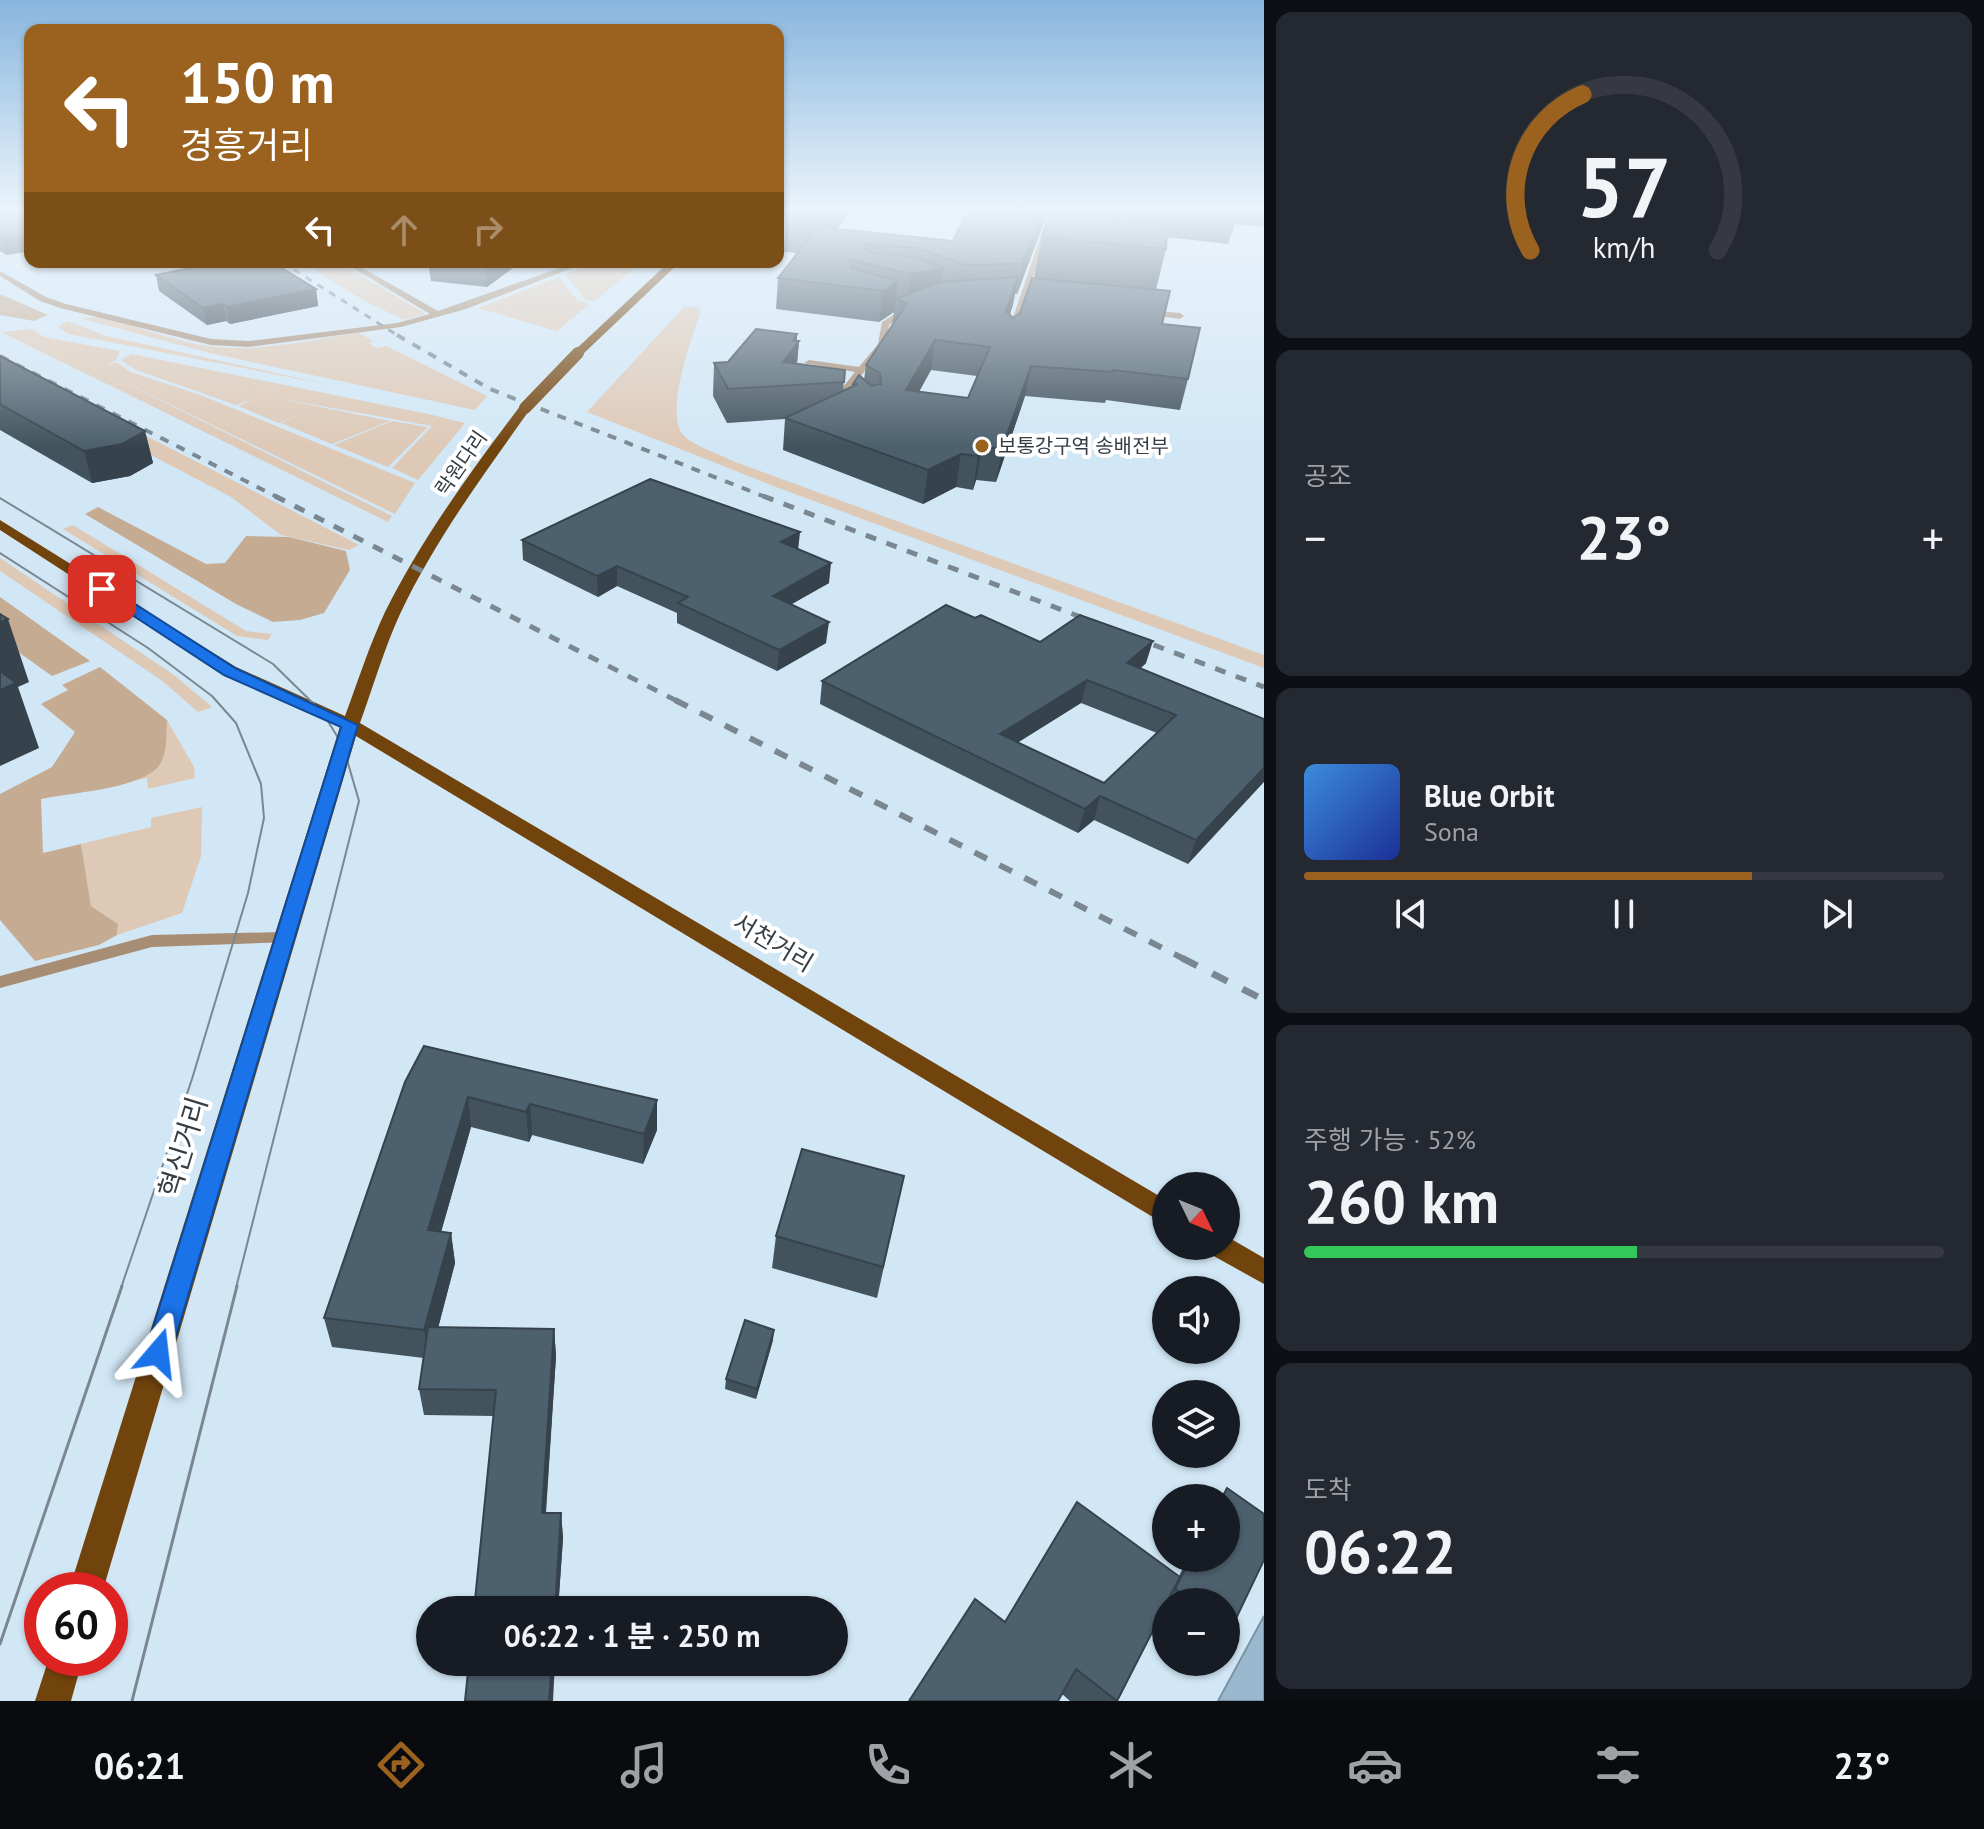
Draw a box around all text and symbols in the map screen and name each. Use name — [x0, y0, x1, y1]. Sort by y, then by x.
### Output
text: 150 m — [180, 46, 335, 118]
icon: left — [48, 56, 152, 160]
text: 경흥거리 — [180, 121, 312, 168]
text: 57 — [1577, 131, 1671, 239]
icon: left — [298, 208, 342, 252]
icon: ahead — [382, 208, 426, 252]
icon: right — [466, 208, 510, 252]
text: km/h — [1593, 229, 1655, 266]
street label: 락원다리 — [429, 425, 493, 501]
place label: 보통강구역 송배전부 — [998, 433, 1169, 459]
marker: 보통강구역 송배전부 — [973, 437, 991, 455]
text: 공조 — [1304, 459, 1352, 492]
text: 23° — [1577, 498, 1671, 576]
text: − — [1304, 509, 1326, 566]
text: + — [1922, 509, 1944, 566]
pin — [68, 555, 136, 623]
icon: arrive — [80, 567, 124, 611]
text: Blue Orbit — [1424, 776, 1554, 815]
text: Sona — [1424, 815, 1479, 848]
icon: previous — [1389, 892, 1433, 936]
icon: pause — [1602, 892, 1646, 936]
icon: next — [1815, 892, 1859, 936]
street label: 서천거리 — [727, 907, 819, 979]
street label: 혁신거리 — [150, 1092, 215, 1202]
text: 주행 가능 · 52% — [1304, 1123, 1476, 1156]
text: 260 km — [1304, 1162, 1499, 1240]
north arrow — [1152, 1172, 1240, 1260]
map controls — [1152, 1172, 1240, 1676]
button: sound — [1152, 1276, 1240, 1364]
position arrow — [116, 1311, 200, 1395]
button: layers — [1152, 1380, 1240, 1468]
text: 도착 — [1304, 1473, 1352, 1506]
button: + — [1152, 1484, 1240, 1572]
text: 06:22 — [1304, 1512, 1456, 1590]
speed limit sign: 60 — [24, 1572, 128, 1676]
button: − — [1152, 1588, 1240, 1676]
text: 06:22 · 1 분 · 250 m — [504, 1616, 760, 1655]
icon: directions — [373, 1737, 429, 1793]
icon: music — [616, 1737, 672, 1793]
icon: phone — [860, 1737, 916, 1793]
icon: climate — [1103, 1737, 1159, 1793]
icon: car — [1347, 1737, 1403, 1793]
icon: filters — [1590, 1737, 1646, 1793]
text: 06:21 — [94, 1742, 185, 1789]
text: 23° — [1834, 1742, 1890, 1789]

